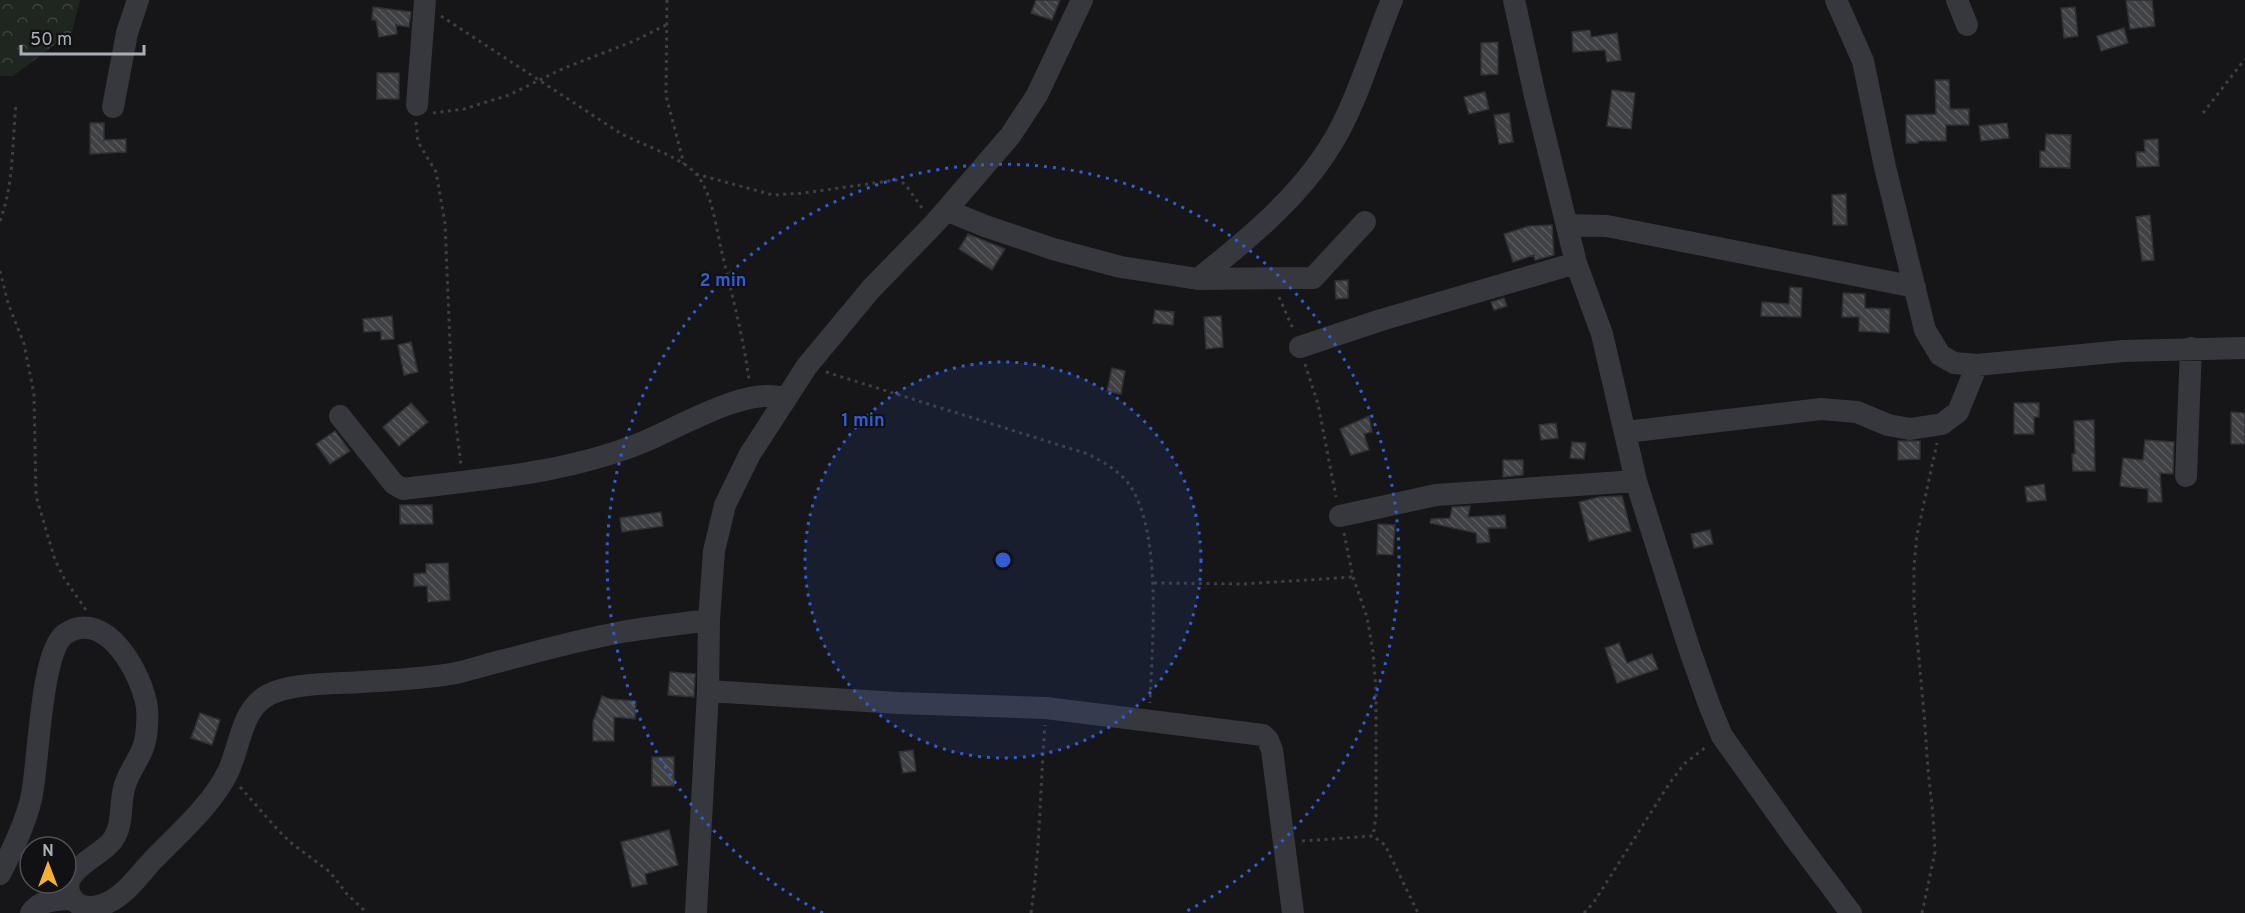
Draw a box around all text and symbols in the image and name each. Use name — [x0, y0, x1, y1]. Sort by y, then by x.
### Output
scale bar — [21, 18, 144, 56]
text: 50 m — [30, 29, 72, 52]
text: 2 min — [699, 270, 747, 293]
text: 1 min — [841, 410, 885, 433]
centre of rings — [993, 550, 1013, 570]
north arrow — [18, 835, 78, 895]
text: N — [42, 842, 54, 862]

